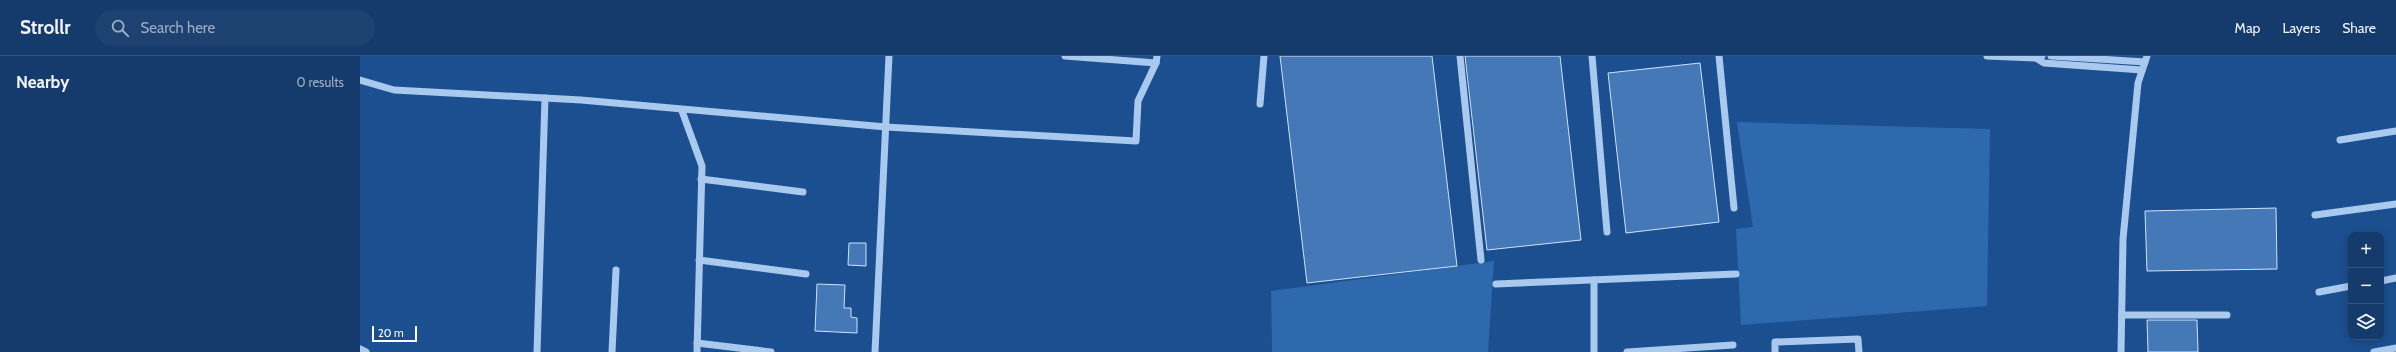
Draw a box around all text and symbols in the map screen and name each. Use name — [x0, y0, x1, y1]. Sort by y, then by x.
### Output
search box — [95, 10, 375, 46]
text: Strollr — [20, 16, 71, 39]
icon: search — [109, 17, 131, 39]
text: Search here — [141, 19, 215, 37]
text: Map — [2235, 19, 2260, 37]
text: Layers — [2282, 19, 2320, 37]
text: Share — [2342, 19, 2376, 37]
text: Nearby — [16, 72, 69, 92]
text: 0 results — [296, 74, 344, 90]
map controls — [2348, 232, 2384, 340]
button: + — [2348, 232, 2384, 268]
button: − — [2348, 268, 2384, 304]
button: layers — [2348, 304, 2384, 340]
scale bar — [372, 324, 417, 343]
text: 20 m — [378, 326, 404, 340]

